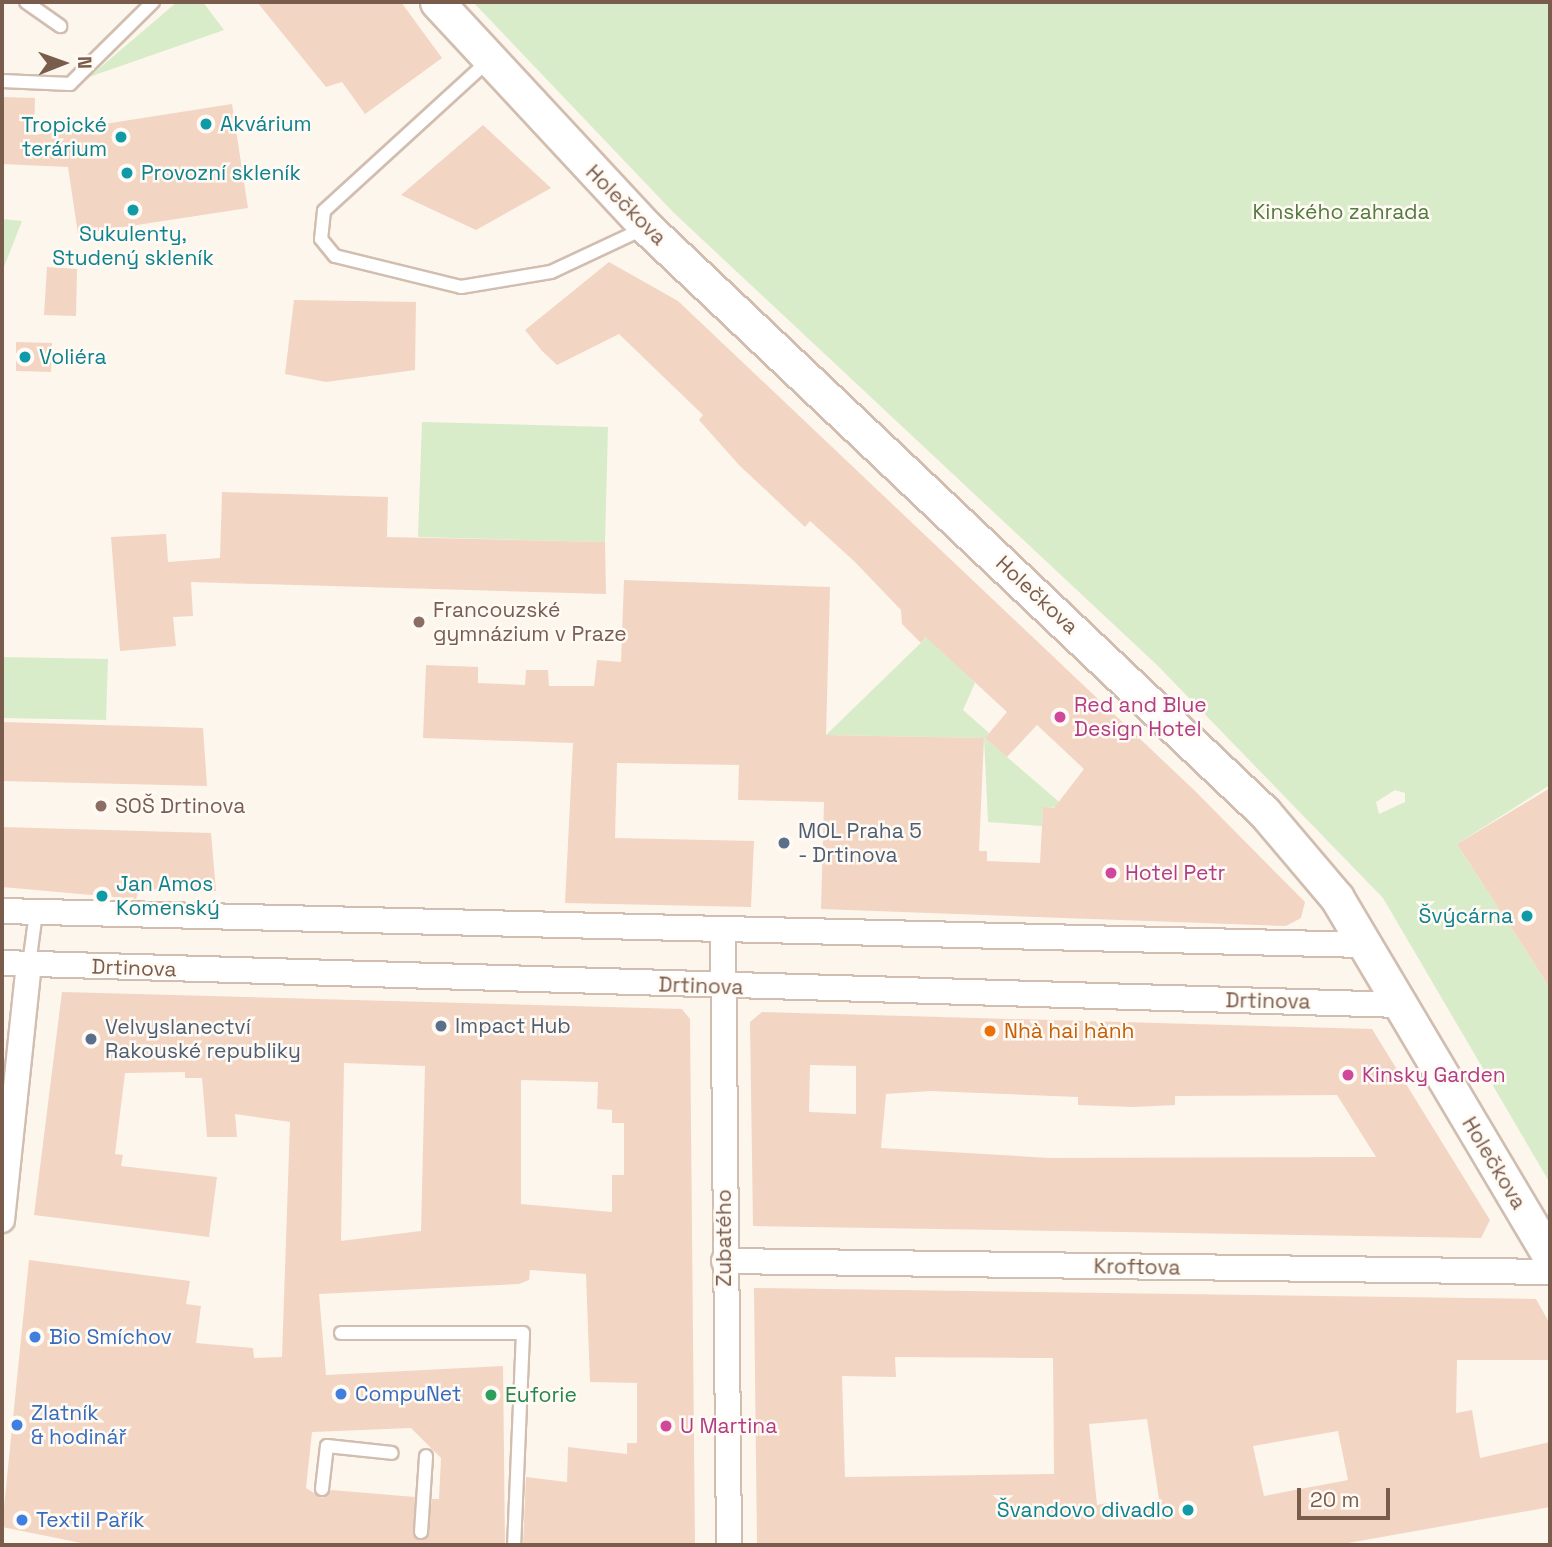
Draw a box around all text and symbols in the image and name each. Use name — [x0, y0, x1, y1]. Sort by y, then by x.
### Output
north arrow — [28, 28, 98, 98]
text: N — [72, 56, 97, 69]
place label: Akvárium — [220, 111, 312, 137]
place label: Tropické terárium — [21, 112, 107, 162]
marker: Akvárium — [198, 116, 214, 132]
marker: Tropické terárium — [113, 129, 129, 145]
place label: Provozní skleník — [141, 160, 301, 186]
street label: Holečkova — [581, 160, 671, 250]
marker: Provozní skleník — [119, 165, 135, 181]
park label: Kinského zahrada — [1252, 199, 1430, 225]
marker: Sukulenty, Studený skleník — [125, 202, 141, 218]
place label: Sukulenty, Studený skleník — [52, 221, 214, 271]
place label: Voliéra — [39, 344, 107, 370]
marker: Voliéra — [17, 349, 33, 365]
street label: Holečkova — [991, 551, 1083, 639]
place label: Francouzské gymnázium v Praze — [433, 597, 627, 647]
marker: Francouzské gymnázium v Praze — [411, 614, 427, 630]
place label: Red and Blue Design Hotel — [1074, 692, 1207, 742]
marker: Red and Blue Design Hotel — [1052, 709, 1068, 725]
place label: SOŠ Drtinova — [115, 793, 245, 819]
marker: SOŠ Drtinova — [93, 798, 109, 814]
place label: MOL Praha 5 - Drtinova — [798, 818, 922, 868]
marker: MOL Praha 5 - Drtinova — [776, 835, 792, 851]
place label: Hotel Petr — [1125, 860, 1225, 886]
marker: Hotel Petr — [1103, 865, 1119, 881]
place label: Jan Amos Komenský — [116, 871, 220, 921]
marker: Jan Amos Komenský — [94, 888, 110, 904]
place label: Švýcárna — [1418, 903, 1513, 929]
marker: Švýcárna — [1519, 908, 1535, 924]
street label: Drtinova — [91, 954, 177, 982]
street label: Drtinova — [658, 972, 744, 1000]
street label: Drtinova — [1225, 988, 1311, 1014]
place label: Impact Hub — [455, 1013, 571, 1039]
place label: Velvyslanectví Rakouské republiky — [105, 1014, 301, 1064]
marker: Impact Hub — [433, 1018, 449, 1034]
place label: Nhà hai hành — [1004, 1018, 1134, 1044]
marker: Nhà hai hành — [982, 1023, 998, 1039]
marker: Velvyslanectví Rakouské republiky — [83, 1031, 99, 1047]
place label: Kinsky Garden — [1362, 1062, 1506, 1088]
marker: Kinsky Garden — [1340, 1067, 1356, 1083]
street label: Holečkova — [1457, 1112, 1531, 1214]
street label: Zubatého — [711, 1189, 737, 1287]
street label: Kroftova — [1093, 1254, 1181, 1280]
place label: Bio Smíchov — [49, 1324, 172, 1350]
marker: Bio Smíchov — [27, 1329, 43, 1345]
place label: CompuNet — [355, 1381, 462, 1407]
place label: Euforie — [505, 1382, 577, 1408]
marker: CompuNet — [333, 1386, 349, 1402]
marker: Euforie — [483, 1387, 499, 1403]
place label: Zlatník & hodinář — [31, 1400, 126, 1450]
place label: U Martina — [680, 1413, 777, 1439]
marker: Zlatník & hodinář — [9, 1417, 25, 1433]
marker: U Martina — [658, 1418, 674, 1434]
scale bar — [1300, 1474, 1393, 1518]
text: 20 m — [1310, 1486, 1360, 1513]
place label: Švandovo divadlo — [997, 1497, 1174, 1523]
marker: Švandovo divadlo — [1180, 1502, 1196, 1518]
place label: Textil Pařík — [36, 1507, 145, 1533]
marker: Textil Pařík — [14, 1512, 30, 1528]

